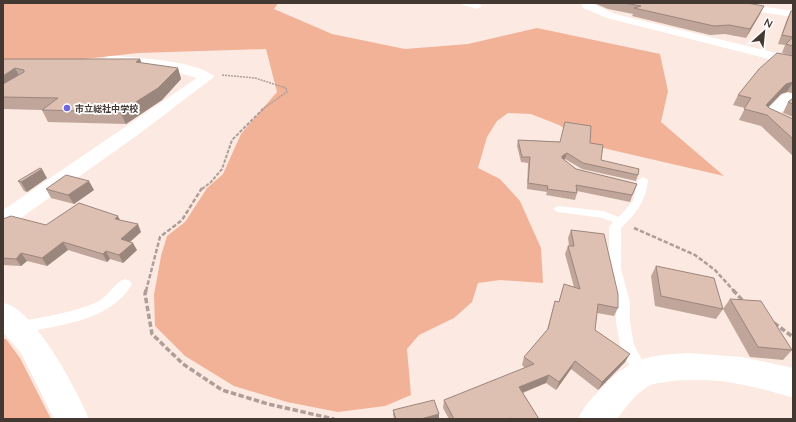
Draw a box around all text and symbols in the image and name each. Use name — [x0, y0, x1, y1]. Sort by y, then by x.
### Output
north arrow — [744, 12, 784, 52]
text: N — [762, 15, 775, 31]
marker: 市立総社中学校 — [62, 103, 72, 113]
place label: 市立総社中学校 — [75, 103, 139, 114]

